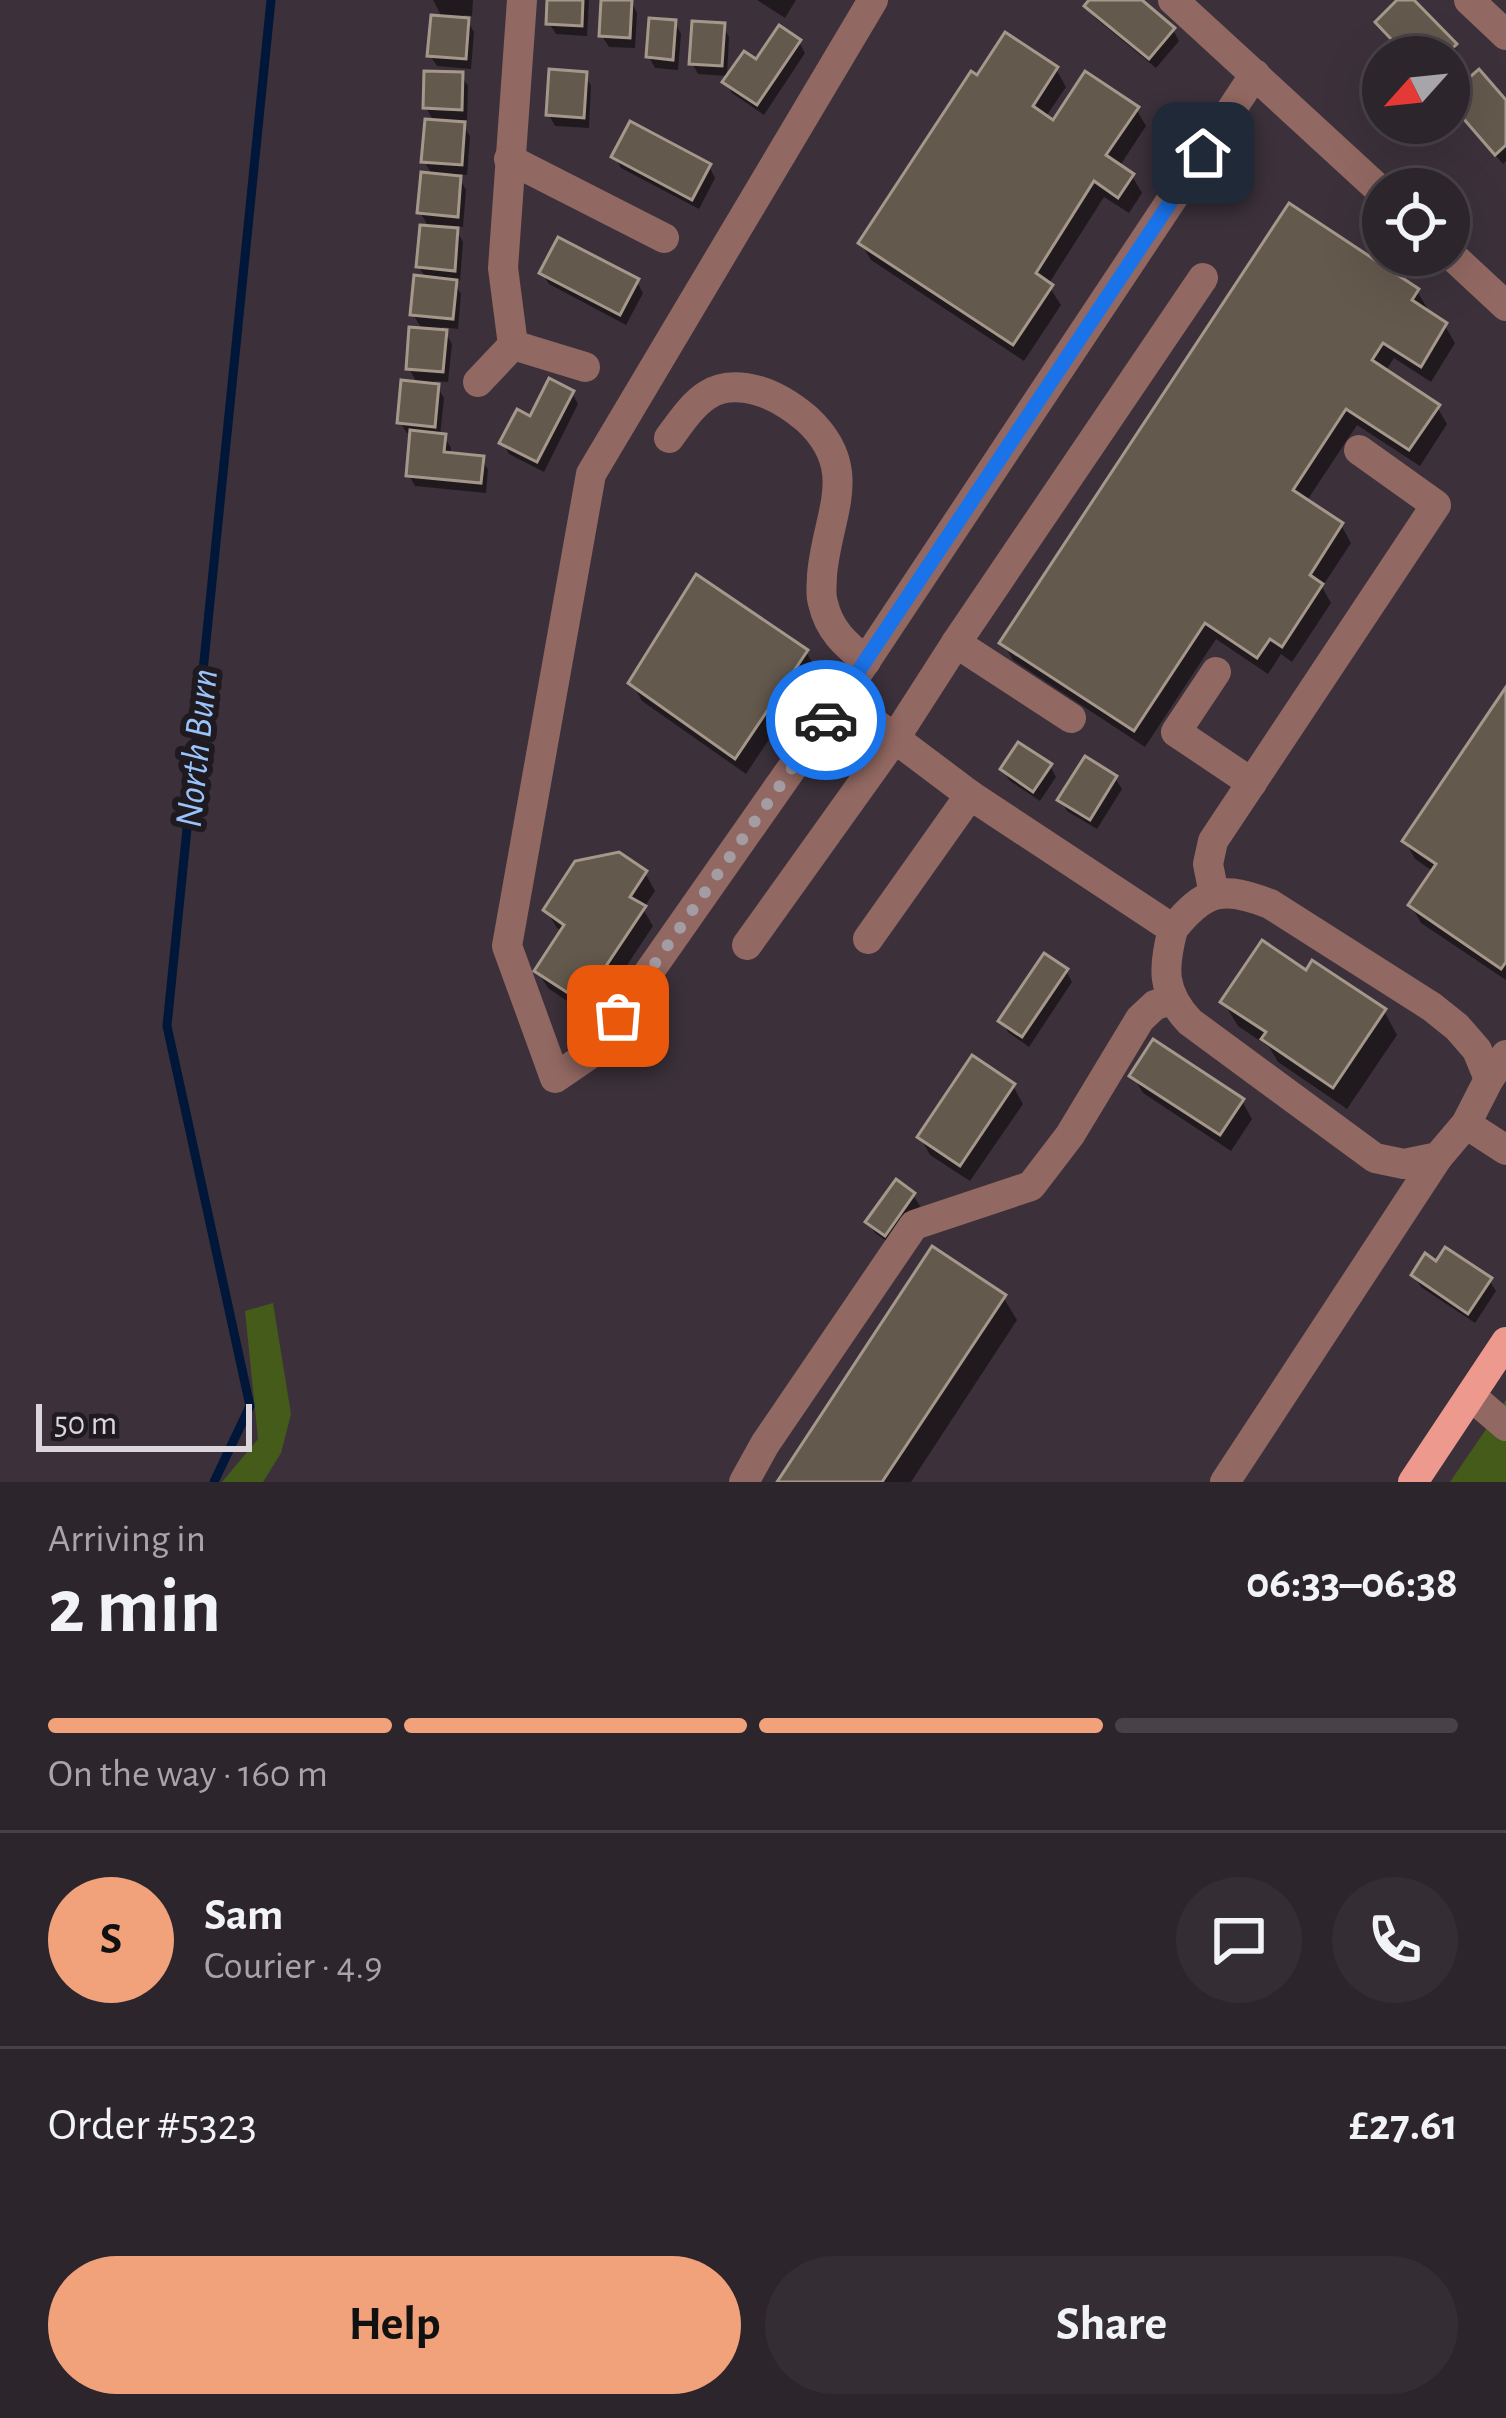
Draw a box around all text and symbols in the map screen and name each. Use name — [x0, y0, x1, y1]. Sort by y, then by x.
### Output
north arrow — [1362, 36, 1470, 144]
map controls — [1362, 36, 1470, 276]
pin — [1152, 102, 1254, 204]
icon: home — [1170, 120, 1236, 186]
button: locate — [1362, 168, 1470, 276]
courier — [766, 660, 886, 780]
water label: North Burn — [170, 667, 225, 830]
icon: car — [793, 687, 859, 753]
pin — [567, 965, 669, 1067]
icon: bag — [585, 983, 651, 1049]
scale bar — [36, 1398, 252, 1451]
text: 50 m — [54, 1408, 117, 1441]
text: Arriving in — [48, 1520, 206, 1559]
text: 06:33–06:38 — [1246, 1561, 1458, 1606]
text: 2 min — [48, 1569, 221, 1647]
text: On the way · 160 m — [48, 1755, 328, 1794]
button: chat — [1176, 1877, 1302, 2003]
button: phone — [1332, 1877, 1458, 2003]
text: Sam — [204, 1893, 283, 1938]
text: S — [100, 1917, 122, 1962]
text: Courier · 4.9 — [204, 1947, 383, 1986]
text: Order #5323 — [48, 2103, 257, 2148]
text: £27.61 — [1349, 2103, 1458, 2148]
button: Help — [48, 2256, 741, 2394]
button: Share — [765, 2256, 1458, 2394]

